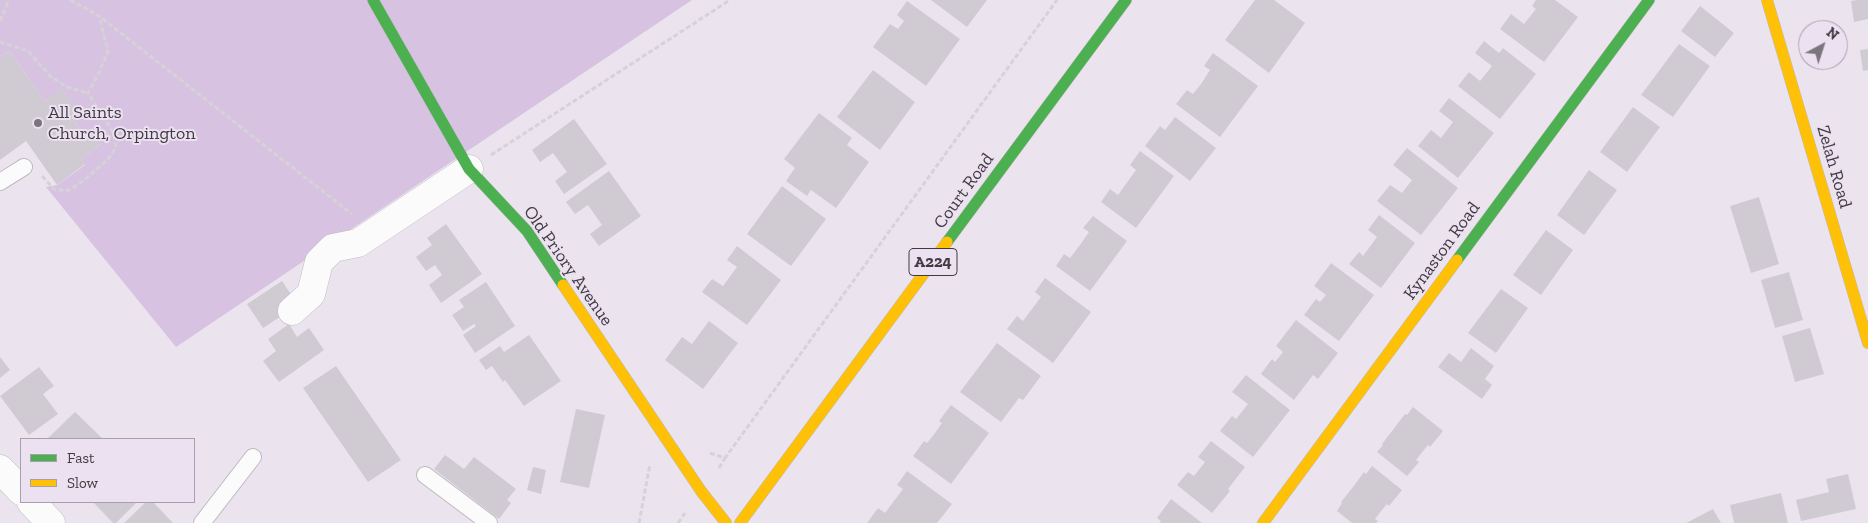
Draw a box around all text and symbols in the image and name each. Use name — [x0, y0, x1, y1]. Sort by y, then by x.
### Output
north arrow — [1798, 20, 1848, 70]
text: N — [1823, 24, 1842, 44]
place label: All Saints Church, Orpington — [48, 102, 195, 144]
marker: All Saints Church, Orpington — [32, 117, 44, 129]
street label: Zelah Road — [1812, 123, 1856, 211]
street label: Court Road — [929, 149, 999, 233]
street label: Kynaston Road — [1399, 198, 1485, 304]
street label: Old Priory Avenue — [519, 202, 617, 330]
road number: A224 — [909, 248, 957, 276]
legend — [20, 438, 195, 503]
text: Fast — [67, 449, 95, 467]
text: Slow — [67, 474, 98, 492]

